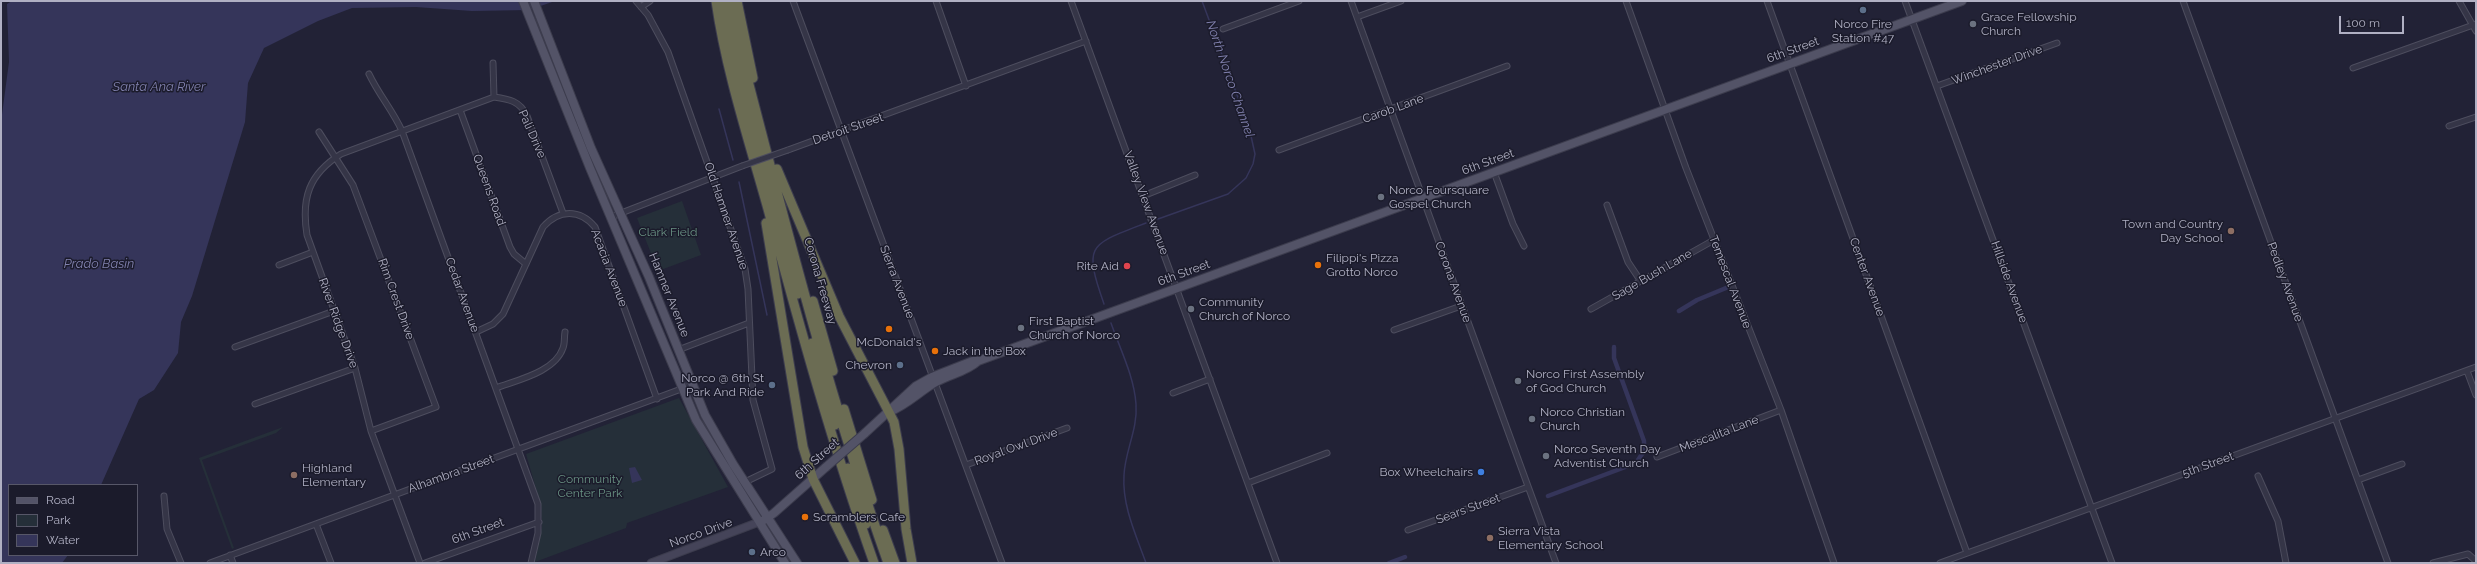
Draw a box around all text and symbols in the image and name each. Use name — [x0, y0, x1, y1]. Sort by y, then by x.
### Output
marker: Norco Fire Station #47 — [1858, 5, 1868, 15]
scale bar — [2341, 8, 2406, 34]
place label: Grace Fellowship Church — [1981, 10, 2077, 38]
text: 100 m — [2346, 16, 2380, 30]
place label: Norco Fire Station #47 — [1832, 17, 1894, 45]
water label: North Norco Channel — [1203, 18, 1257, 140]
marker: Grace Fellowship Church — [1968, 19, 1978, 29]
street label: 6th Street — [1765, 34, 1821, 66]
street label: Winchester Drive — [1950, 42, 2044, 88]
water label: Santa Ana River — [113, 79, 205, 95]
street label: Carob Lane — [1360, 91, 1426, 127]
street label: Pali Drive — [515, 108, 549, 160]
street label: Detroit Street — [811, 110, 885, 148]
street label: 6th Street — [1460, 146, 1516, 178]
street label: Valley View Avenue — [1120, 149, 1172, 257]
street label: Queens Road — [469, 152, 509, 228]
street label: Old Hamner Avenue — [701, 160, 751, 272]
place label: Norco Foursquare Gospel Church — [1389, 183, 1489, 211]
marker: Norco Foursquare Gospel Church — [1376, 192, 1386, 202]
place label: Town and Country Day School — [2122, 217, 2223, 245]
park label: Clark Field — [638, 225, 698, 239]
marker: Town and Country Day School — [2226, 226, 2236, 236]
street label: Acacia Avenue — [588, 227, 630, 309]
street label: Temescal Avenue — [1706, 233, 1754, 331]
street label: Corona Freeway — [801, 236, 839, 326]
street label: Center Avenue — [1846, 236, 1888, 318]
street label: Corona Avenue — [1432, 239, 1474, 325]
street label: Hillside Avenue — [1988, 239, 2030, 325]
street label: Pedley Avenue — [2264, 240, 2306, 324]
street label: Sierra Avenue — [876, 243, 918, 321]
street label: Sage Bush Lane — [1609, 246, 1695, 304]
street label: Hamner Avenue — [646, 251, 692, 339]
place label: Filippi's Pizza Grotto Norco — [1326, 251, 1399, 279]
water label: Prado Basin — [64, 256, 134, 272]
street label: Rim Crest Drive — [375, 256, 417, 342]
street label: Cedar Avenue — [442, 256, 482, 334]
street label: 6th Street — [1156, 257, 1212, 289]
place label: Rite Aid — [1076, 259, 1119, 273]
marker: Filippi's Pizza Grotto Norco — [1313, 260, 1323, 270]
marker: Rite Aid — [1122, 261, 1132, 271]
street label: River Ridge Drive — [315, 276, 361, 370]
place label: Community Church of Norco — [1199, 295, 1290, 323]
marker: Community Church of Norco — [1186, 304, 1196, 314]
place label: First Baptist Church of Norco — [1029, 314, 1120, 342]
marker: First Baptist Church of Norco — [1016, 323, 1026, 333]
marker: McDonald's — [884, 324, 894, 334]
place label: McDonald's — [856, 335, 922, 349]
place label: Jack in the Box — [943, 344, 1026, 358]
marker: Jack in the Box — [930, 346, 940, 356]
place label: Chevron — [845, 358, 892, 372]
marker: Chevron — [895, 360, 905, 370]
place label: Norco First Assembly of God Church — [1526, 367, 1644, 395]
place label: Norco @ 6th St Park And Ride — [681, 371, 764, 399]
marker: Norco First Assembly of God Church — [1513, 376, 1523, 386]
marker: Norco @ 6th St Park And Ride — [767, 380, 777, 390]
place label: Norco Christian Church — [1540, 405, 1625, 433]
street label: Mescalita Lane — [1677, 412, 1761, 456]
marker: Norco Christian Church — [1527, 414, 1537, 424]
street label: Royal Owl Drive — [972, 425, 1060, 469]
street label: 6th Street — [792, 435, 842, 483]
place label: Norco Seventh Day Adventist Church — [1554, 442, 1661, 470]
street label: 5th Street — [2180, 449, 2236, 481]
marker: Norco Seventh Day Adventist Church — [1541, 451, 1551, 461]
street label: Alhambra Street — [406, 452, 496, 496]
place label: Highland Elementary — [302, 461, 366, 489]
place label: Box Wheelchairs — [1379, 465, 1473, 479]
marker: Box Wheelchairs — [1476, 467, 1486, 477]
marker: Highland Elementary — [289, 470, 299, 480]
park label: Community Center Park — [558, 472, 622, 500]
legend — [8, 484, 138, 556]
street label: Sears Street — [1434, 491, 1502, 527]
text: Road — [46, 493, 75, 507]
place label: Scramblers Cafe — [813, 510, 905, 524]
marker: Scramblers Cafe — [800, 512, 810, 522]
text: Park — [46, 513, 71, 527]
street label: 6th Street — [450, 515, 506, 547]
street label: Norco Drive — [668, 515, 734, 551]
place label: Sierra Vista Elementary School — [1498, 524, 1603, 552]
text: Water — [46, 533, 80, 547]
marker: Sierra Vista Elementary School — [1485, 533, 1495, 543]
place label: Arco — [760, 545, 786, 559]
marker: Arco — [747, 547, 757, 557]

